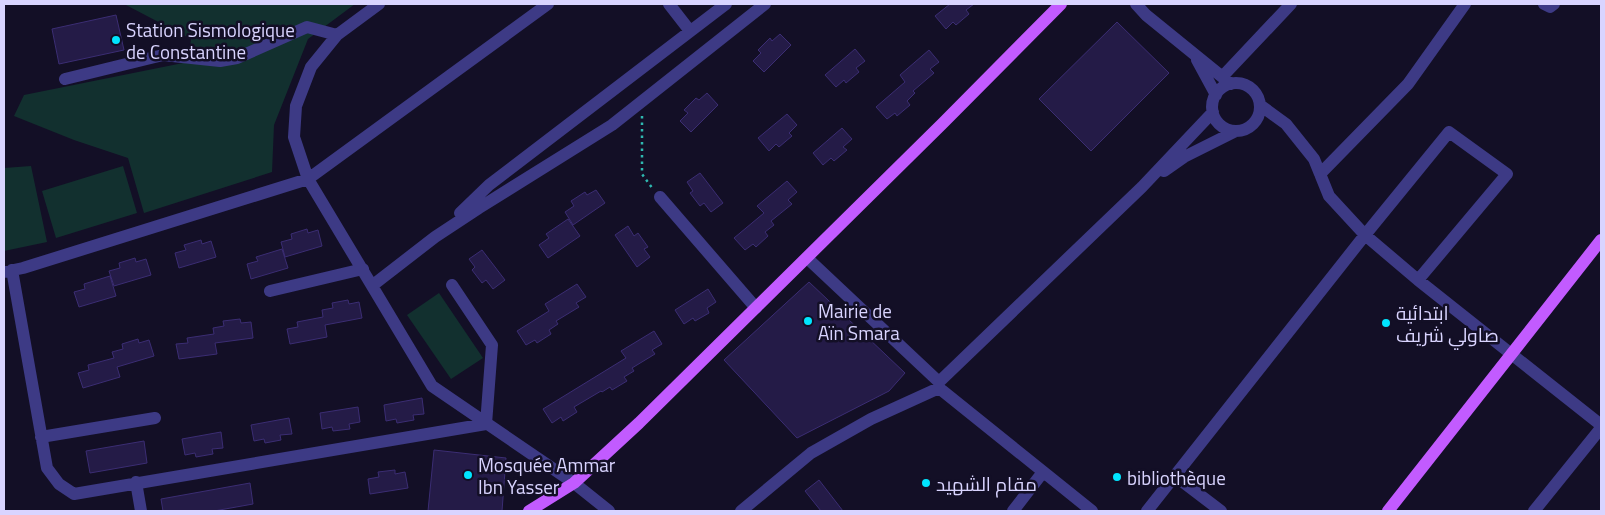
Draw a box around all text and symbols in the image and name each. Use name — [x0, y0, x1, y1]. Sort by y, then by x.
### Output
place label: Station Sismologique de Constantine — [126, 15, 295, 66]
marker: Station Sismologique de Constantine — [110, 34, 122, 46]
place label: Mairie de Aïn Smara — [818, 296, 900, 347]
place label: ابتدائية صاولي شريف — [1396, 298, 1499, 350]
marker: Mairie de Aïn Smara — [802, 315, 814, 327]
marker: ابتدائية صاولي شريف — [1380, 317, 1392, 329]
place label: Mosquée Ammar Ibn Yasser — [478, 450, 616, 501]
place label: bibliothèque — [1127, 463, 1226, 492]
marker: Mosquée Ammar Ibn Yasser — [462, 469, 474, 481]
place label: مقام الشهيد — [936, 469, 1037, 498]
marker: bibliothèque — [1111, 471, 1123, 483]
marker: مقام الشهيد — [920, 477, 932, 489]

